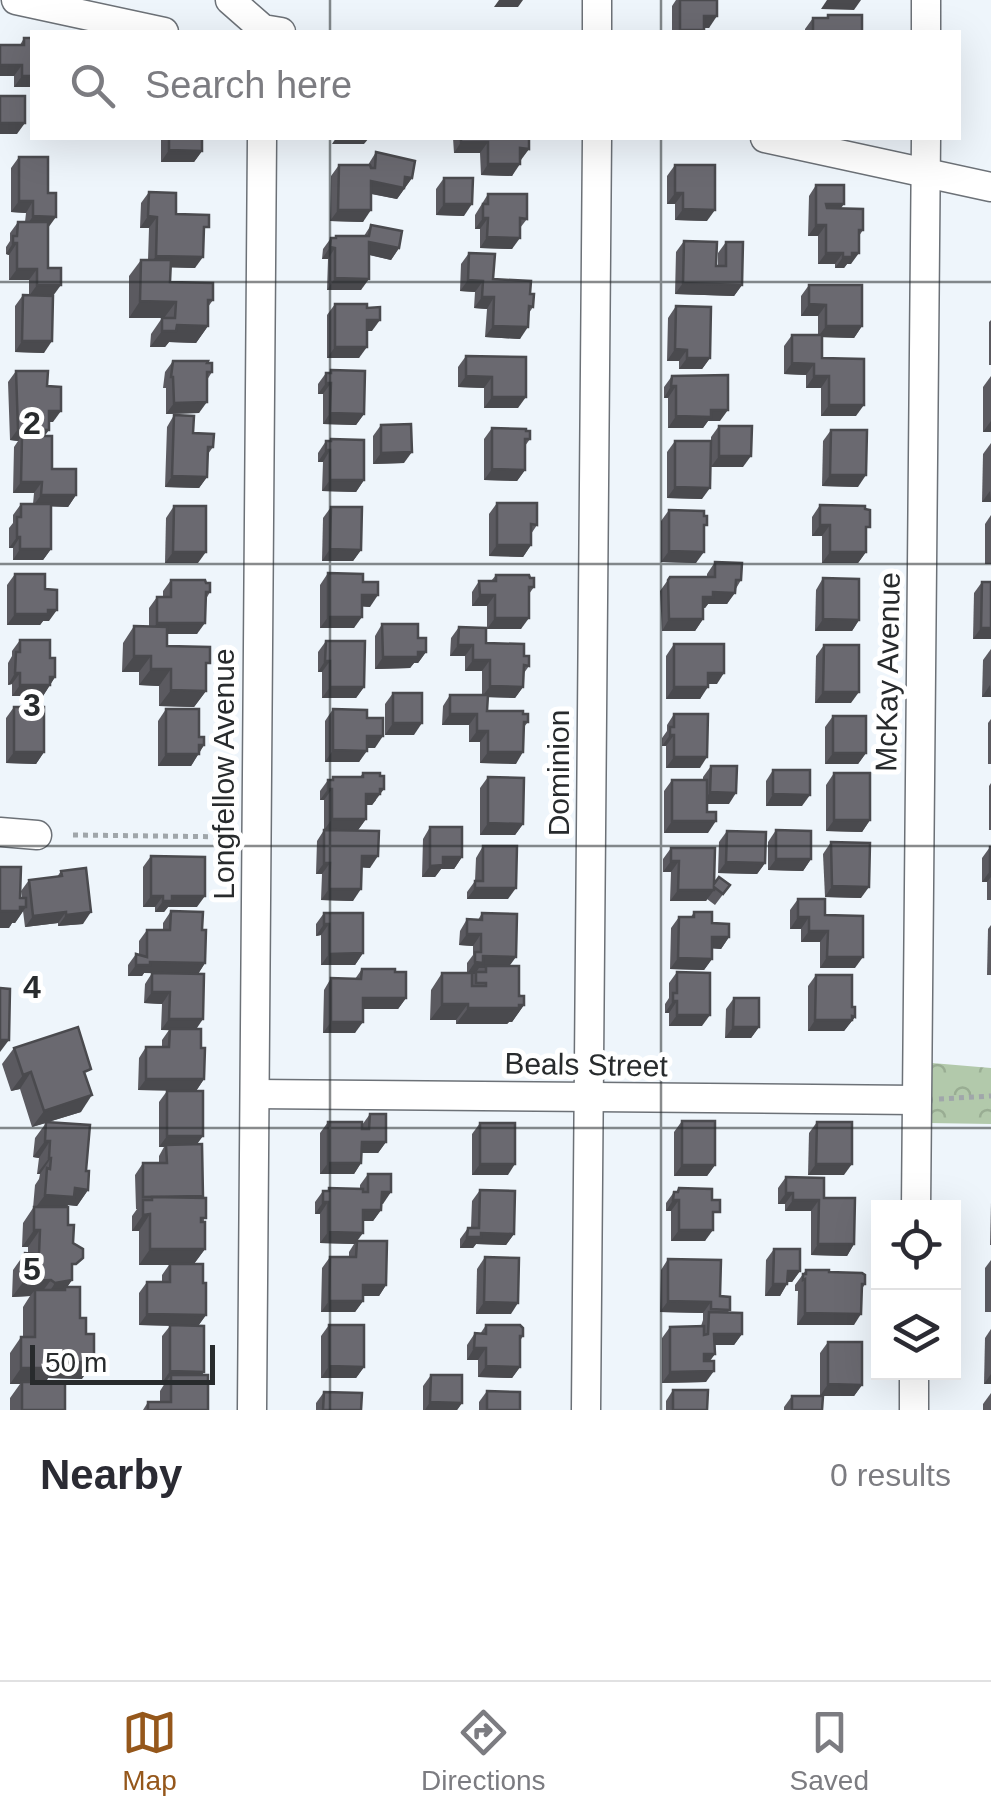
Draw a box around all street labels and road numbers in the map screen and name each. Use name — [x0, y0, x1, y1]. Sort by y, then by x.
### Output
street label: McKay Avenue — [869, 572, 906, 772]
street label: Longfellow Avenue — [207, 648, 240, 900]
street label: Dominion — [542, 710, 575, 836]
street label: Beals Street — [504, 1047, 669, 1082]

